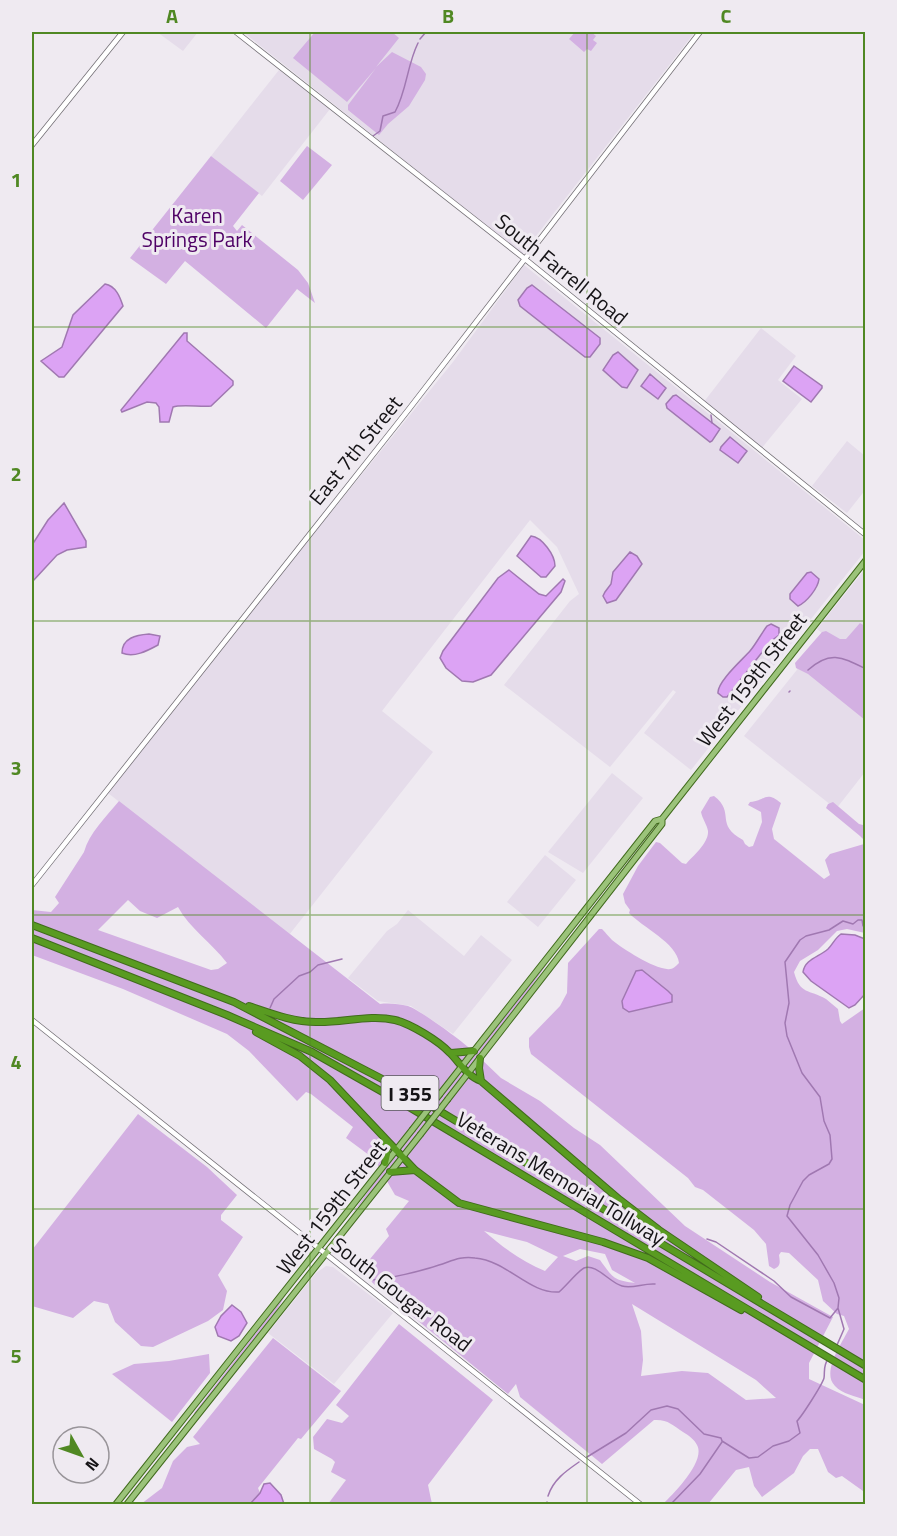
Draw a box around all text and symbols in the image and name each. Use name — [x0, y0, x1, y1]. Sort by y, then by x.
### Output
text: A — [166, 0, 178, 31]
text: B — [442, 0, 454, 31]
text: C — [721, 0, 732, 31]
text: 1 — [10, 164, 22, 195]
park label: Karen Springs Park — [142, 199, 252, 255]
street label: South Farrell Road — [489, 205, 635, 333]
street label: East 7th Street — [301, 388, 410, 512]
text: 2 — [10, 458, 22, 489]
street label: West 159th Street — [688, 604, 814, 753]
text: 3 — [10, 752, 22, 783]
text: 4 — [10, 1046, 22, 1077]
road number: I 355 — [382, 1076, 438, 1110]
street label: Veterans Memorial Tollway — [451, 1103, 671, 1253]
street label: West 159th Street — [268, 1132, 394, 1281]
street label: South Gougar Road — [325, 1229, 479, 1359]
text: 5 — [10, 1340, 22, 1371]
north arrow — [51, 1425, 111, 1485]
text: N — [80, 1453, 105, 1477]

